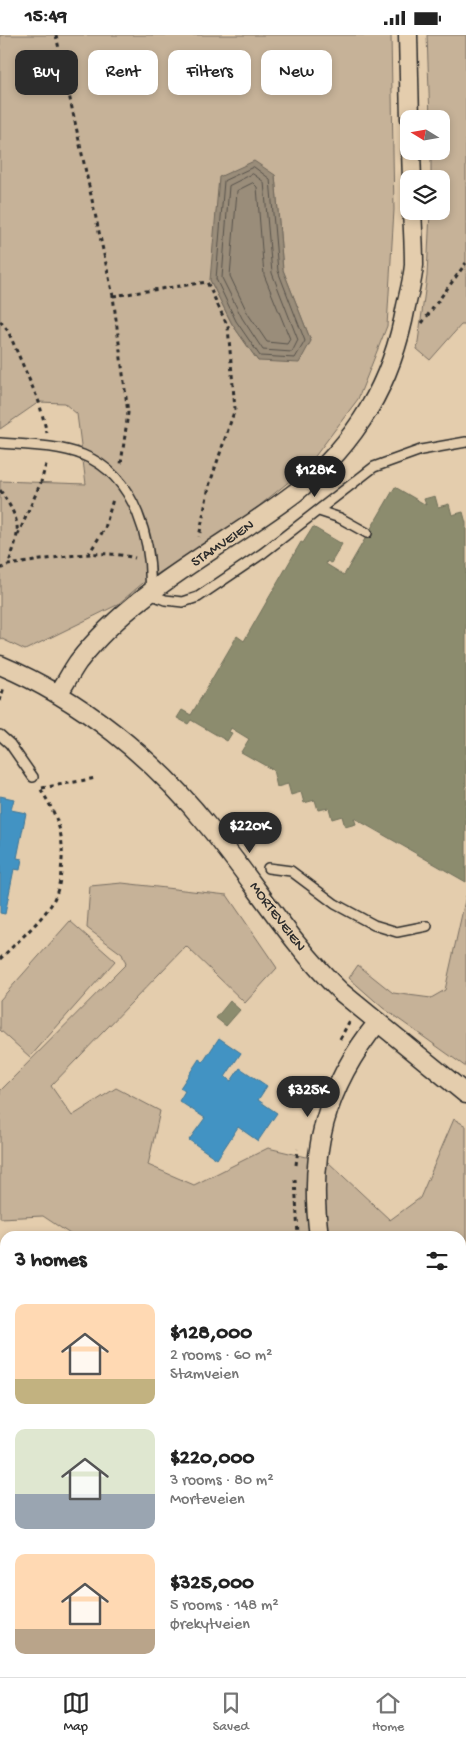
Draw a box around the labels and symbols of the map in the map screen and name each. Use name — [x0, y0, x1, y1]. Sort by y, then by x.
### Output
north arrow — [400, 110, 450, 160]
pin: $128K — [280, 455, 350, 498]
street label: STAMVEIEN — [188, 516, 258, 572]
pin: $220K — [215, 811, 285, 854]
street label: MORTEVEIEN — [245, 878, 309, 956]
pin: $325K — [273, 1075, 343, 1118]

